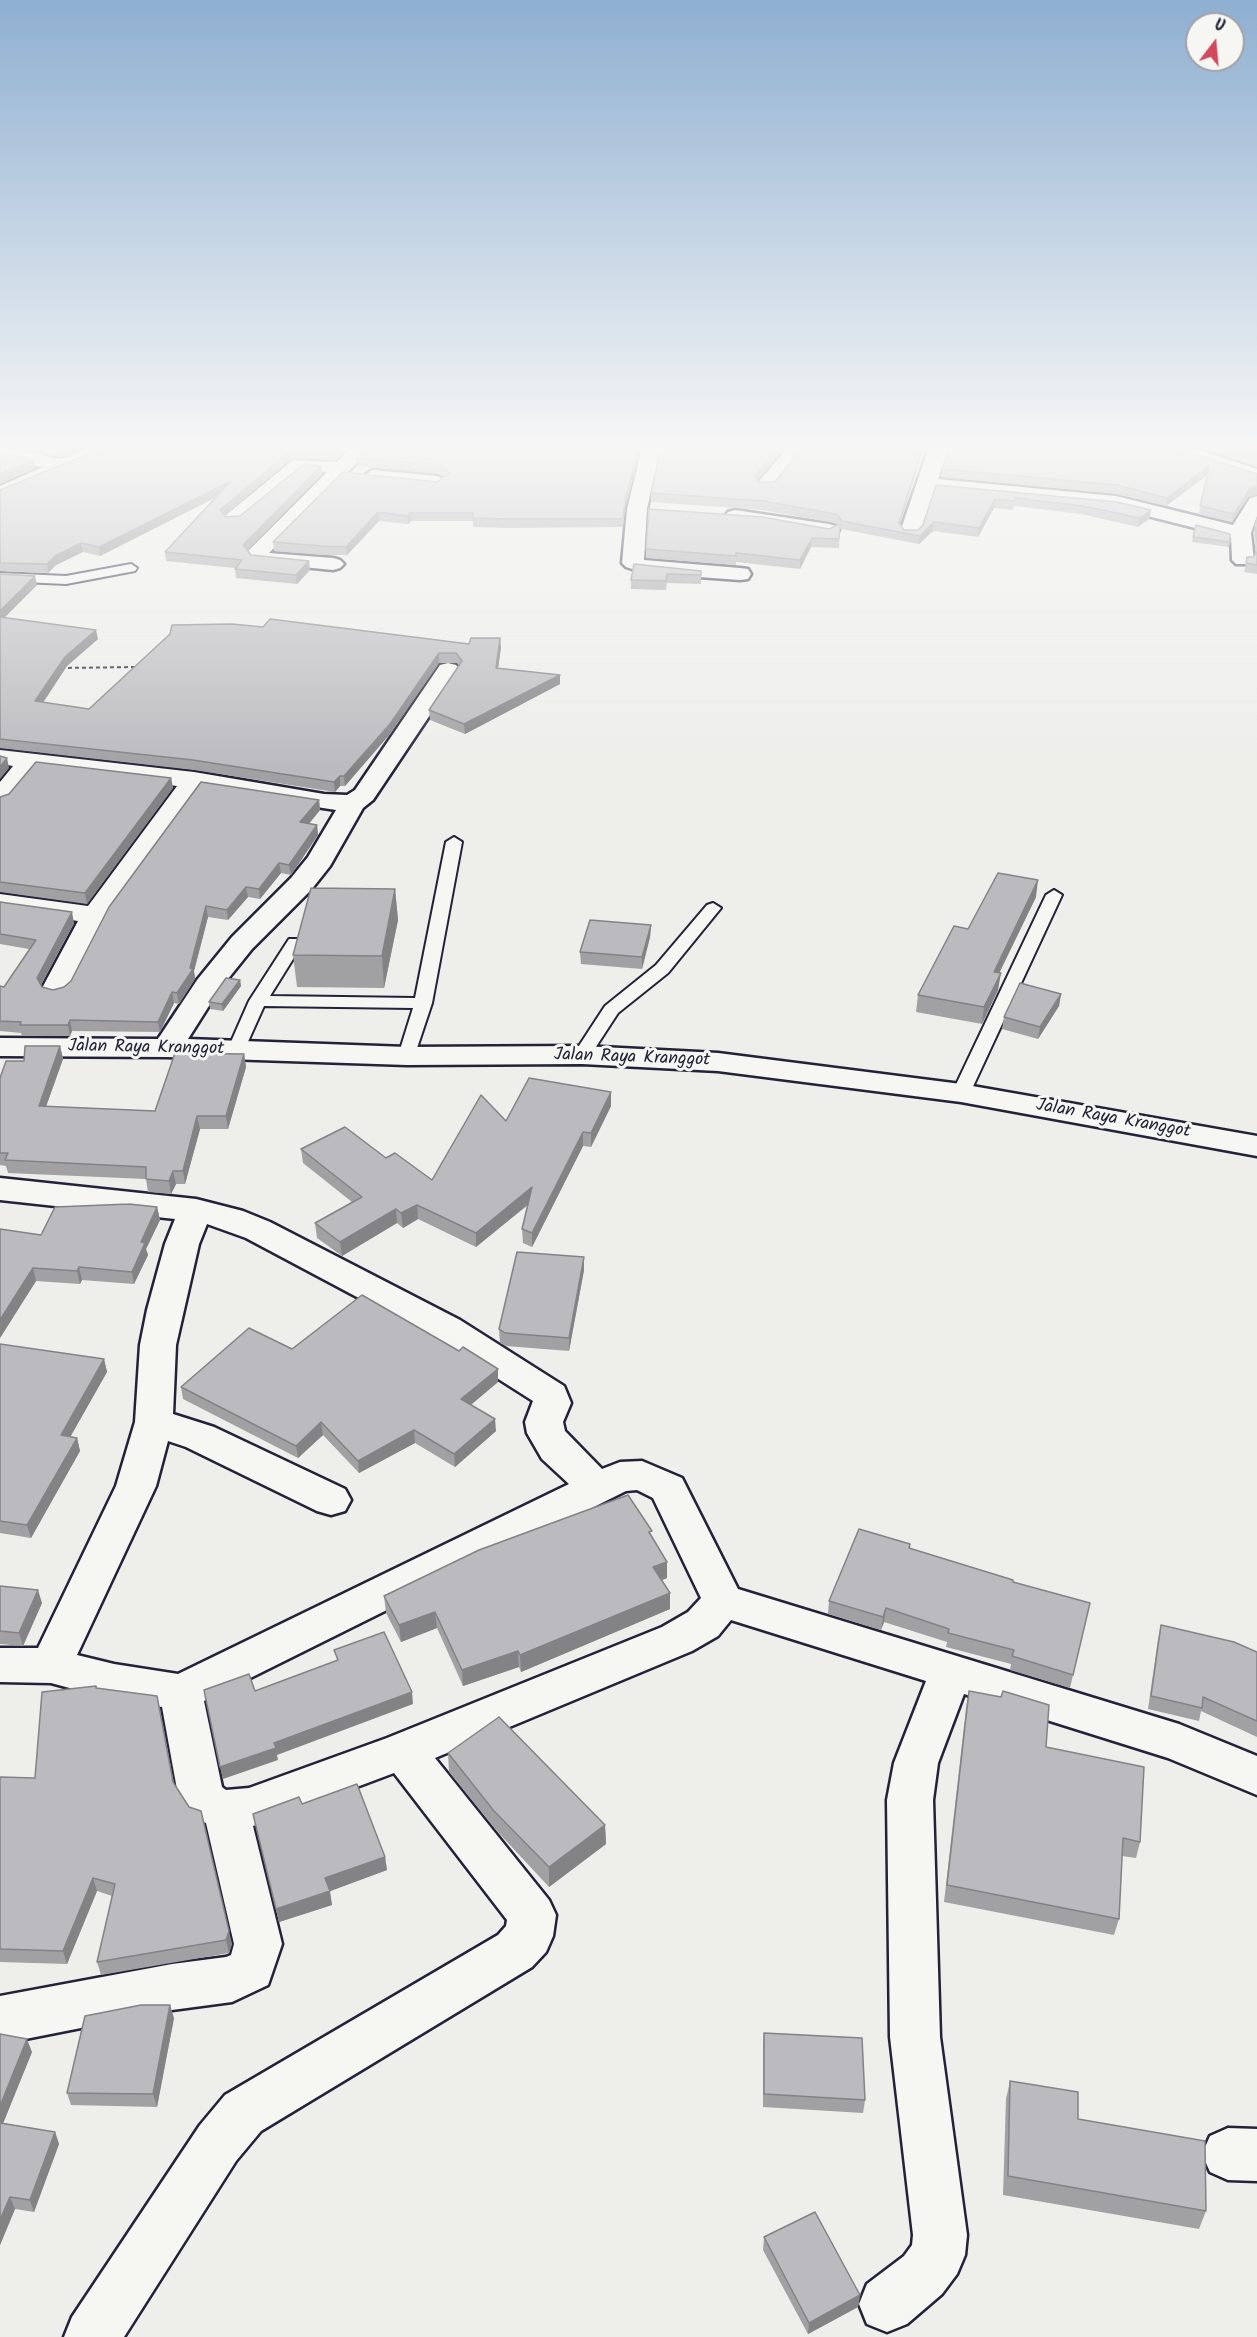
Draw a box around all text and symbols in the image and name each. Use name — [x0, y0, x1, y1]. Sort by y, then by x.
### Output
north arrow — [1185, 12, 1245, 72]
text: U — [1212, 13, 1228, 39]
street label: Jalan Raya Kranggot — [68, 1037, 224, 1061]
street label: Jalan Raya Kranggot — [553, 1045, 711, 1073]
street label: Jalan Raya Kranggot — [1034, 1096, 1192, 1144]

